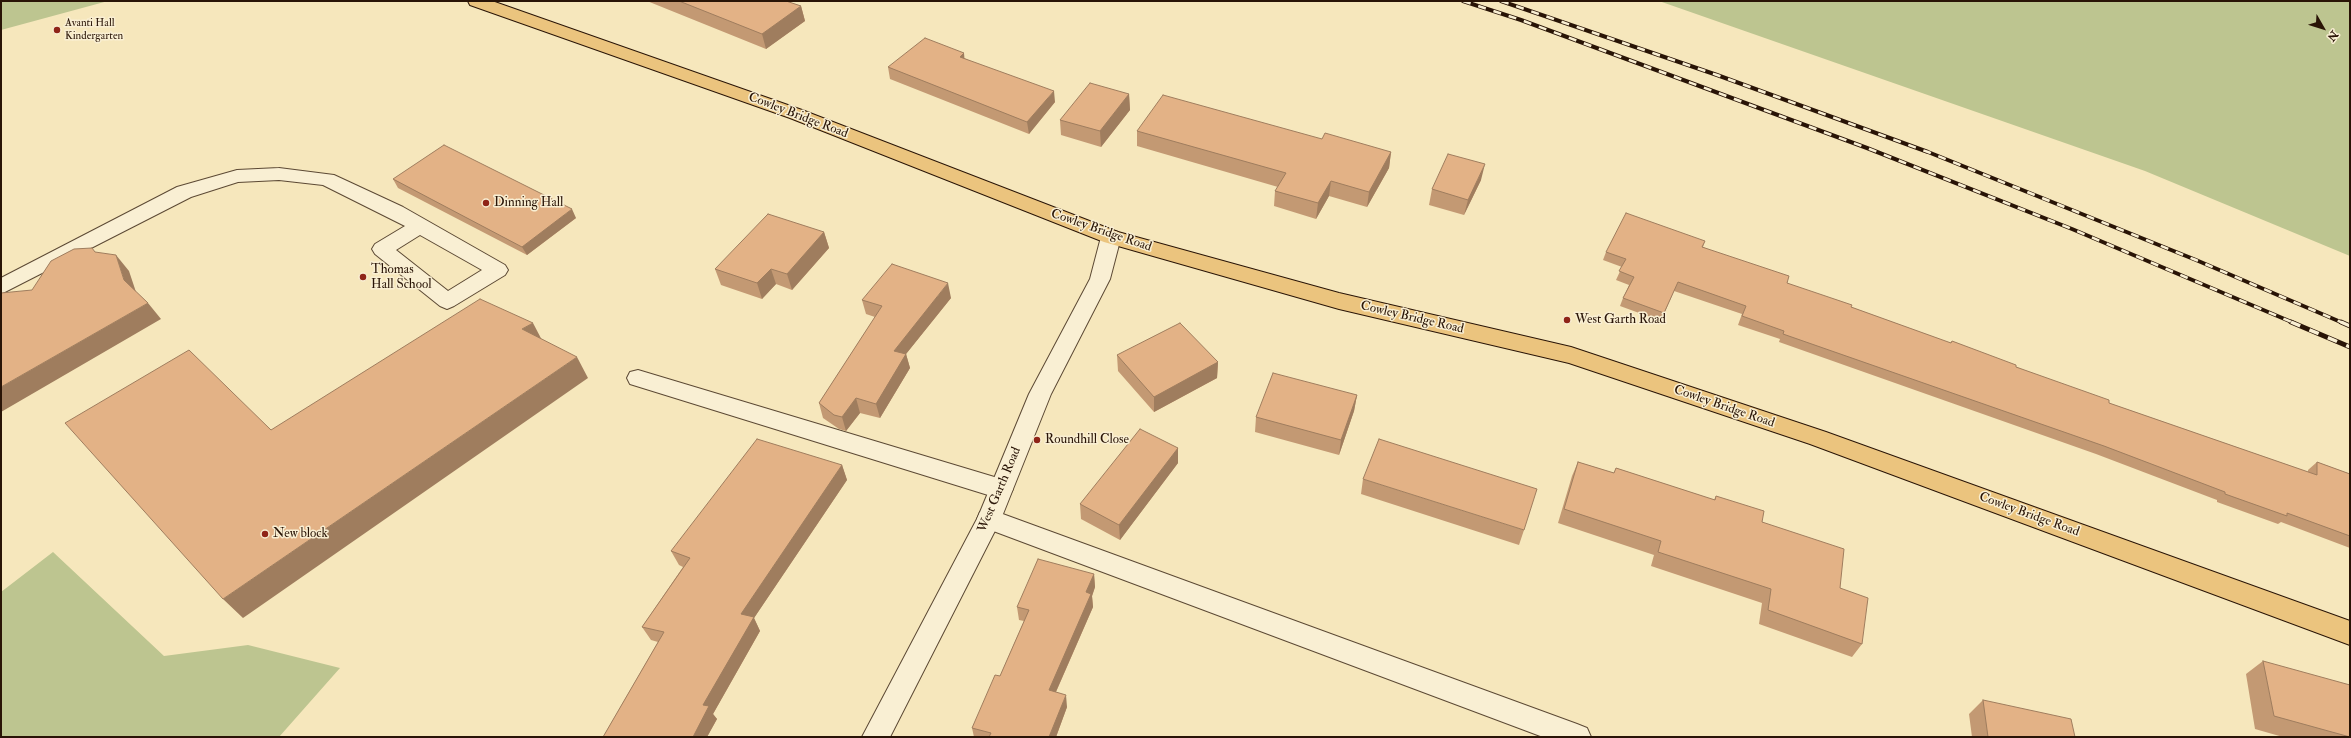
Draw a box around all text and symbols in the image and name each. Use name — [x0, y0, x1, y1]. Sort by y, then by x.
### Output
north arrow — [2303, 8, 2343, 48]
place label: Avanti Hall Kindergarten — [65, 17, 123, 43]
marker: Avanti Hall Kindergarten — [52, 25, 62, 35]
text: N — [2325, 28, 2341, 44]
street label: Cowley Bridge Road — [746, 90, 850, 142]
place label: Dinning Hall — [494, 195, 563, 211]
marker: Dinning Hall — [481, 198, 491, 208]
street label: Cowley Bridge Road — [1049, 206, 1153, 256]
place label: Thomas Hall School — [371, 262, 431, 293]
marker: Thomas Hall School — [358, 272, 368, 282]
street label: Cowley Bridge Road — [1359, 299, 1465, 337]
place label: West Garth Road — [1575, 312, 1666, 328]
marker: West Garth Road — [1562, 315, 1572, 325]
street label: Cowley Bridge Road — [1672, 382, 1776, 432]
place label: Roundhill Close — [1045, 432, 1129, 448]
marker: Roundhill Close — [1032, 435, 1042, 445]
street label: West Garth Road — [975, 445, 1025, 535]
street label: Cowley Bridge Road — [1977, 490, 2081, 540]
place label: New block — [273, 526, 328, 542]
marker: New block — [260, 529, 270, 539]

